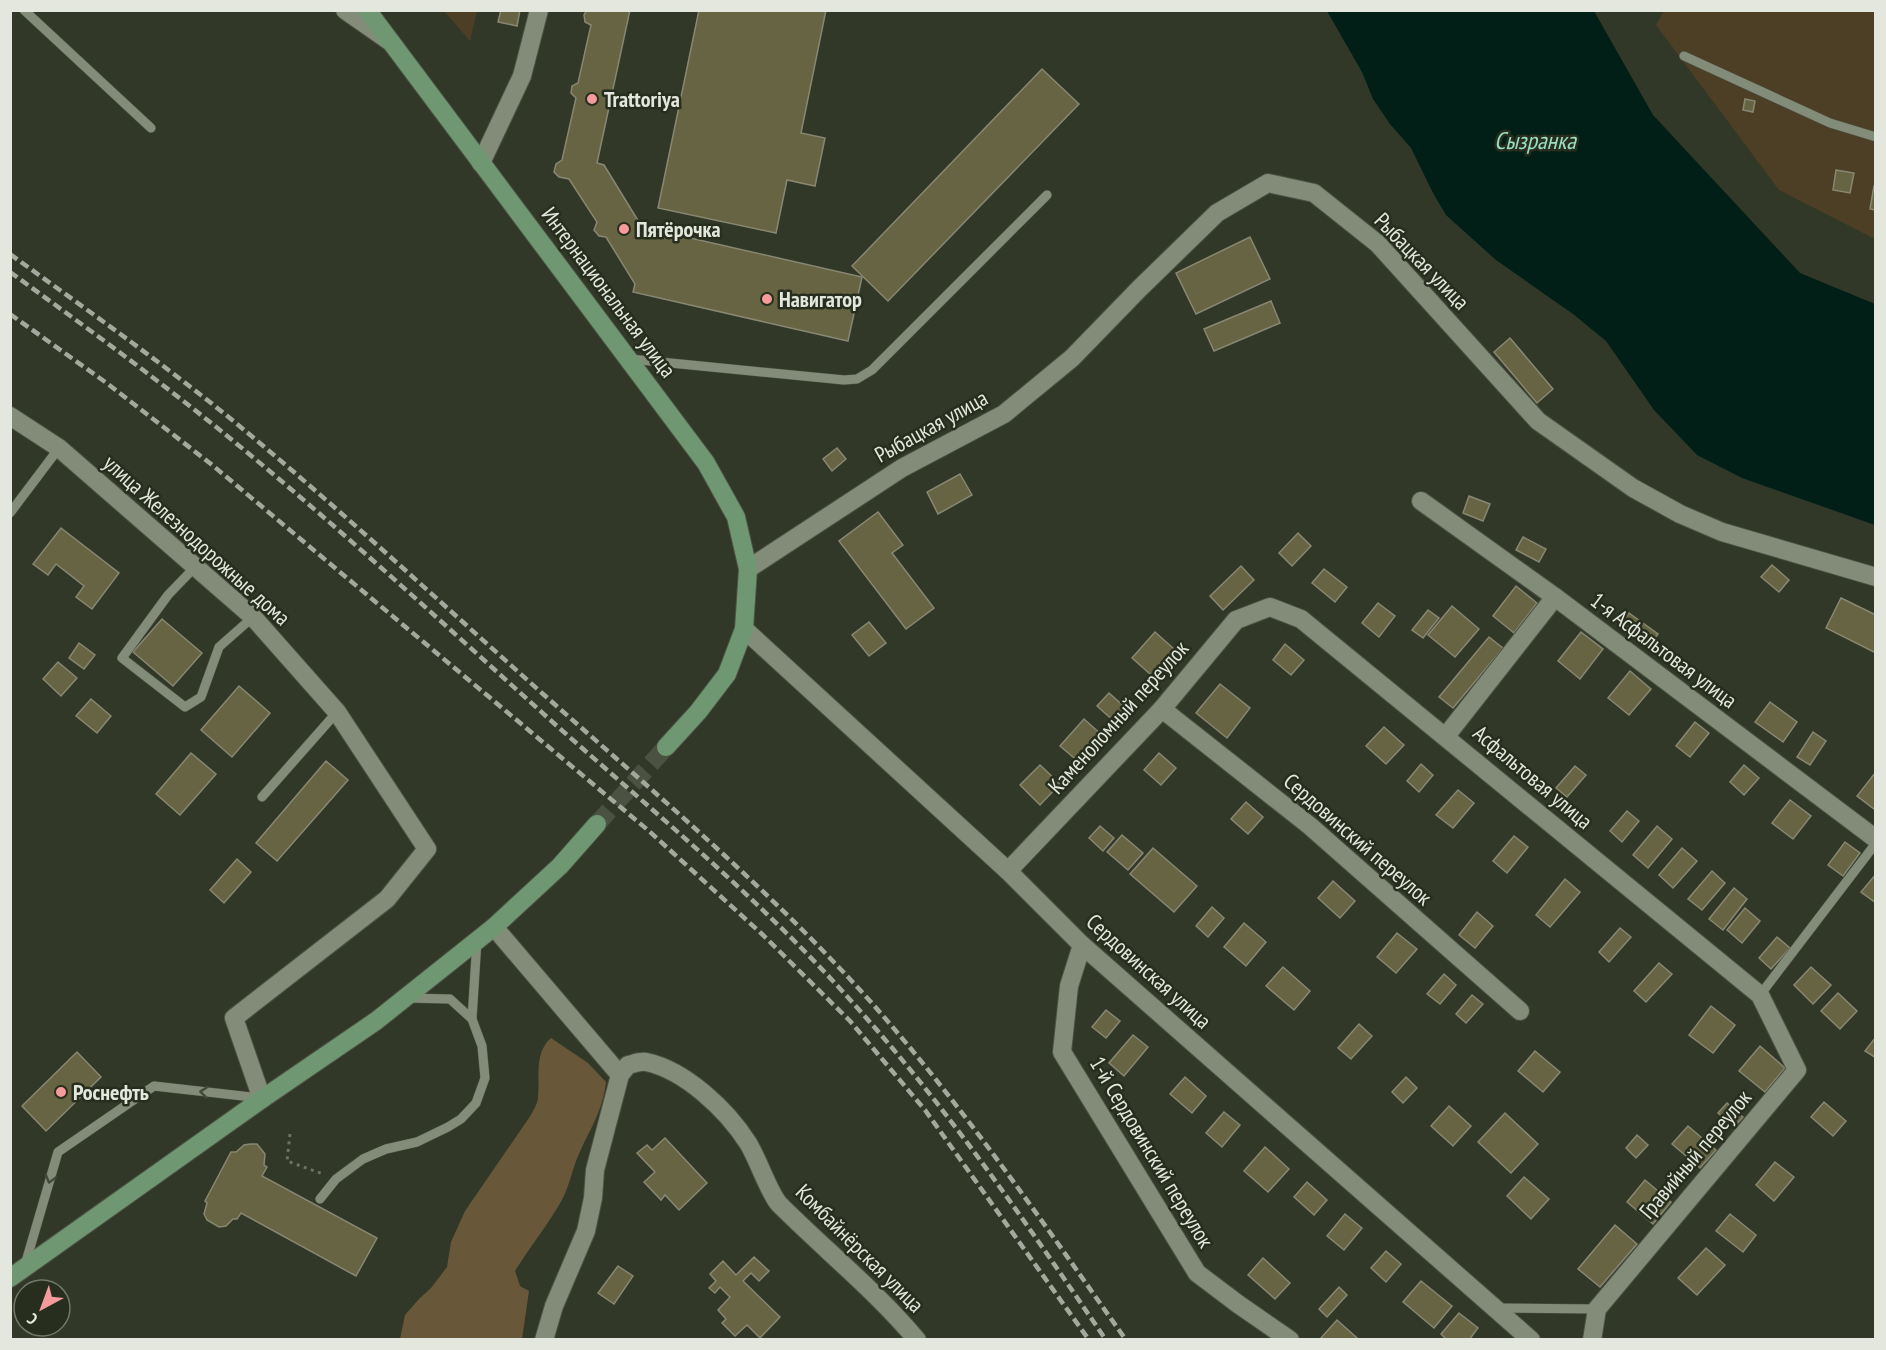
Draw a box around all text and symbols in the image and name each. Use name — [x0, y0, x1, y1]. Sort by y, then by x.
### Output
place label: Trattoriya — [604, 85, 680, 113]
marker: Trattoriya — [585, 92, 599, 106]
water label: Сызранка — [1494, 125, 1577, 156]
street label: Интернациональная улица — [536, 201, 682, 383]
street label: Рыбацкая улица — [1369, 206, 1475, 316]
place label: Пятёрочка — [636, 215, 721, 243]
marker: Пятёрочка — [617, 222, 631, 236]
place label: Навигатор — [779, 285, 862, 313]
marker: Навигатор — [760, 292, 774, 306]
street label: Рыбацкая улица — [870, 384, 992, 468]
street label: улица Железнодорожные дома — [98, 449, 296, 631]
street label: 1-я Асфальтовая улица — [1585, 586, 1743, 714]
street label: Каменоломный переулок — [1042, 634, 1195, 799]
street label: Асфальтовая улица — [1468, 719, 1598, 835]
street label: Сердовинский переулок — [1278, 767, 1438, 911]
street label: Сердовинская улица — [1081, 908, 1217, 1034]
street label: 1-й Сердовинский переулок — [1084, 1051, 1220, 1253]
place label: Роснефть — [73, 1078, 149, 1106]
street label: Гравийный переулок — [1633, 1083, 1757, 1224]
marker: Роснефть — [54, 1085, 68, 1099]
one-way arrow — [200, 1086, 209, 1099]
one-way arrow — [45, 1173, 57, 1184]
street label: Комбайнёрская улица — [790, 1178, 930, 1318]
north arrow — [12, 1278, 72, 1338]
text: С — [22, 1309, 41, 1329]

